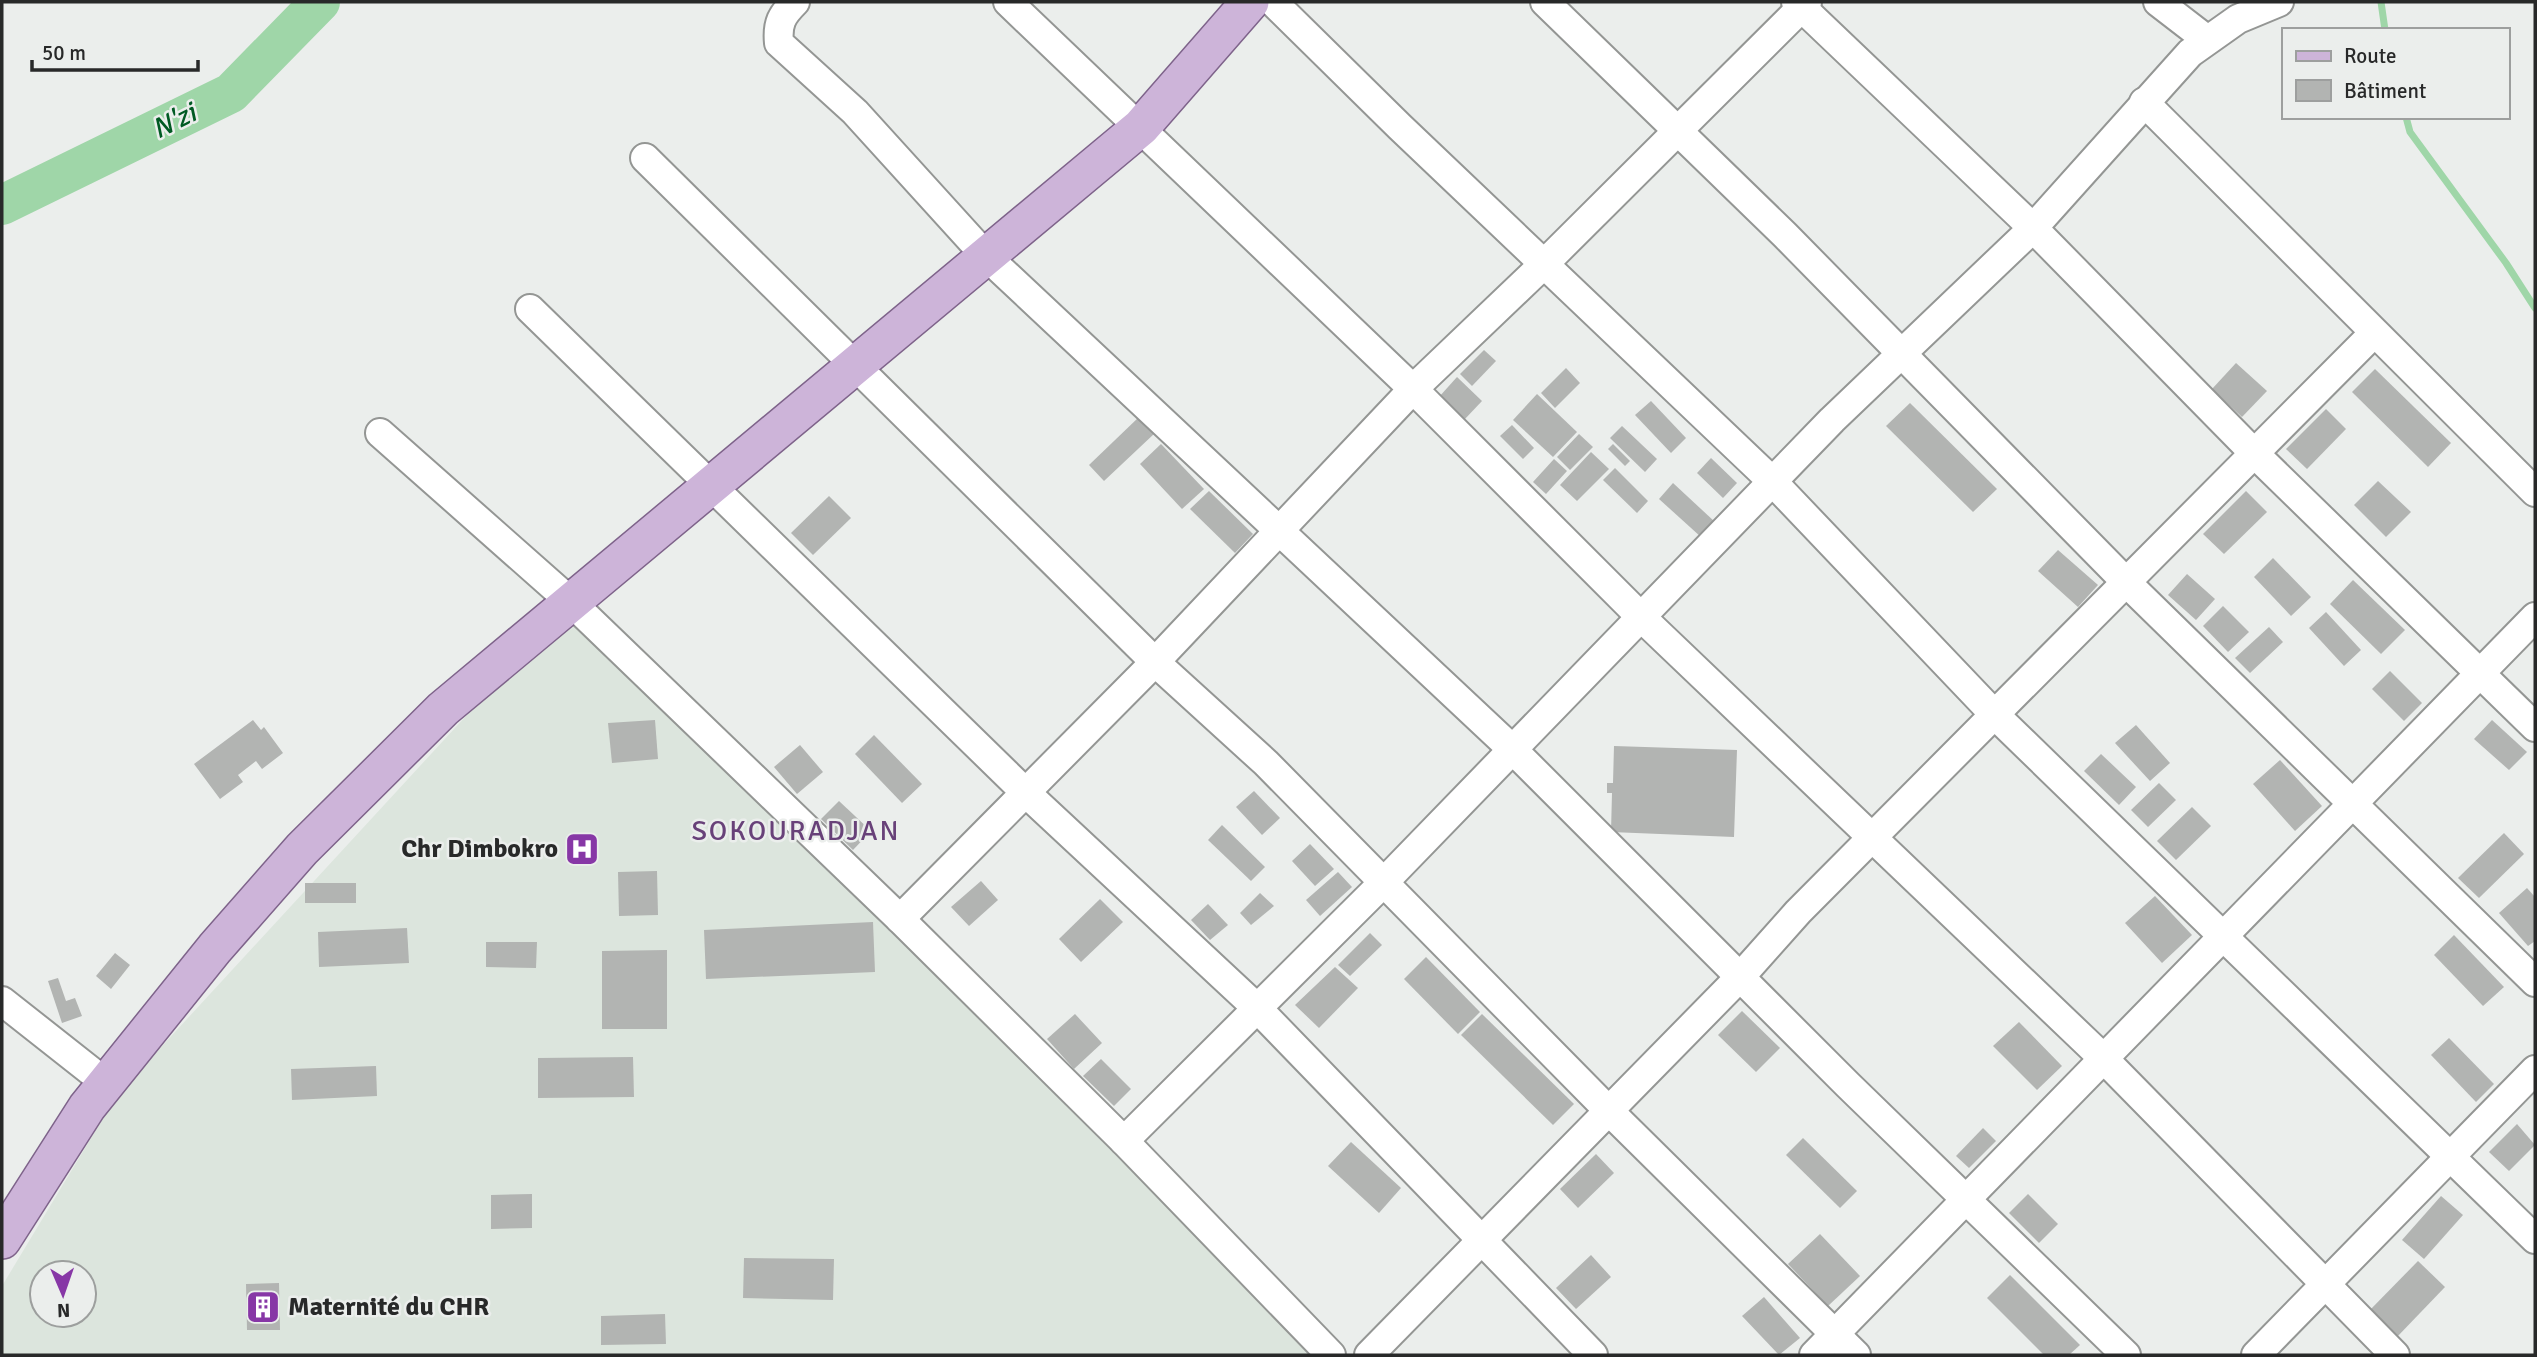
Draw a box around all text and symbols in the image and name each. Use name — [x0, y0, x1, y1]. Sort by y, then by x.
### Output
scale bar — [32, 28, 198, 72]
legend — [2282, 28, 2509, 119]
text: 50 m — [42, 40, 86, 66]
text: Route — [2344, 43, 2396, 69]
text: Bâtiment — [2344, 78, 2426, 104]
water label: N'zi — [146, 95, 204, 146]
district label: SOKOURADJAN — [691, 814, 901, 848]
hospital icon: Chr Dimbokro — [563, 830, 601, 868]
place label: Chr Dimbokro — [401, 833, 558, 865]
north arrow — [28, 1259, 98, 1329]
building icon: Maternité du CHR — [244, 1288, 282, 1326]
place label: Maternité du CHR — [288, 1291, 489, 1323]
text: N — [57, 1298, 71, 1322]

